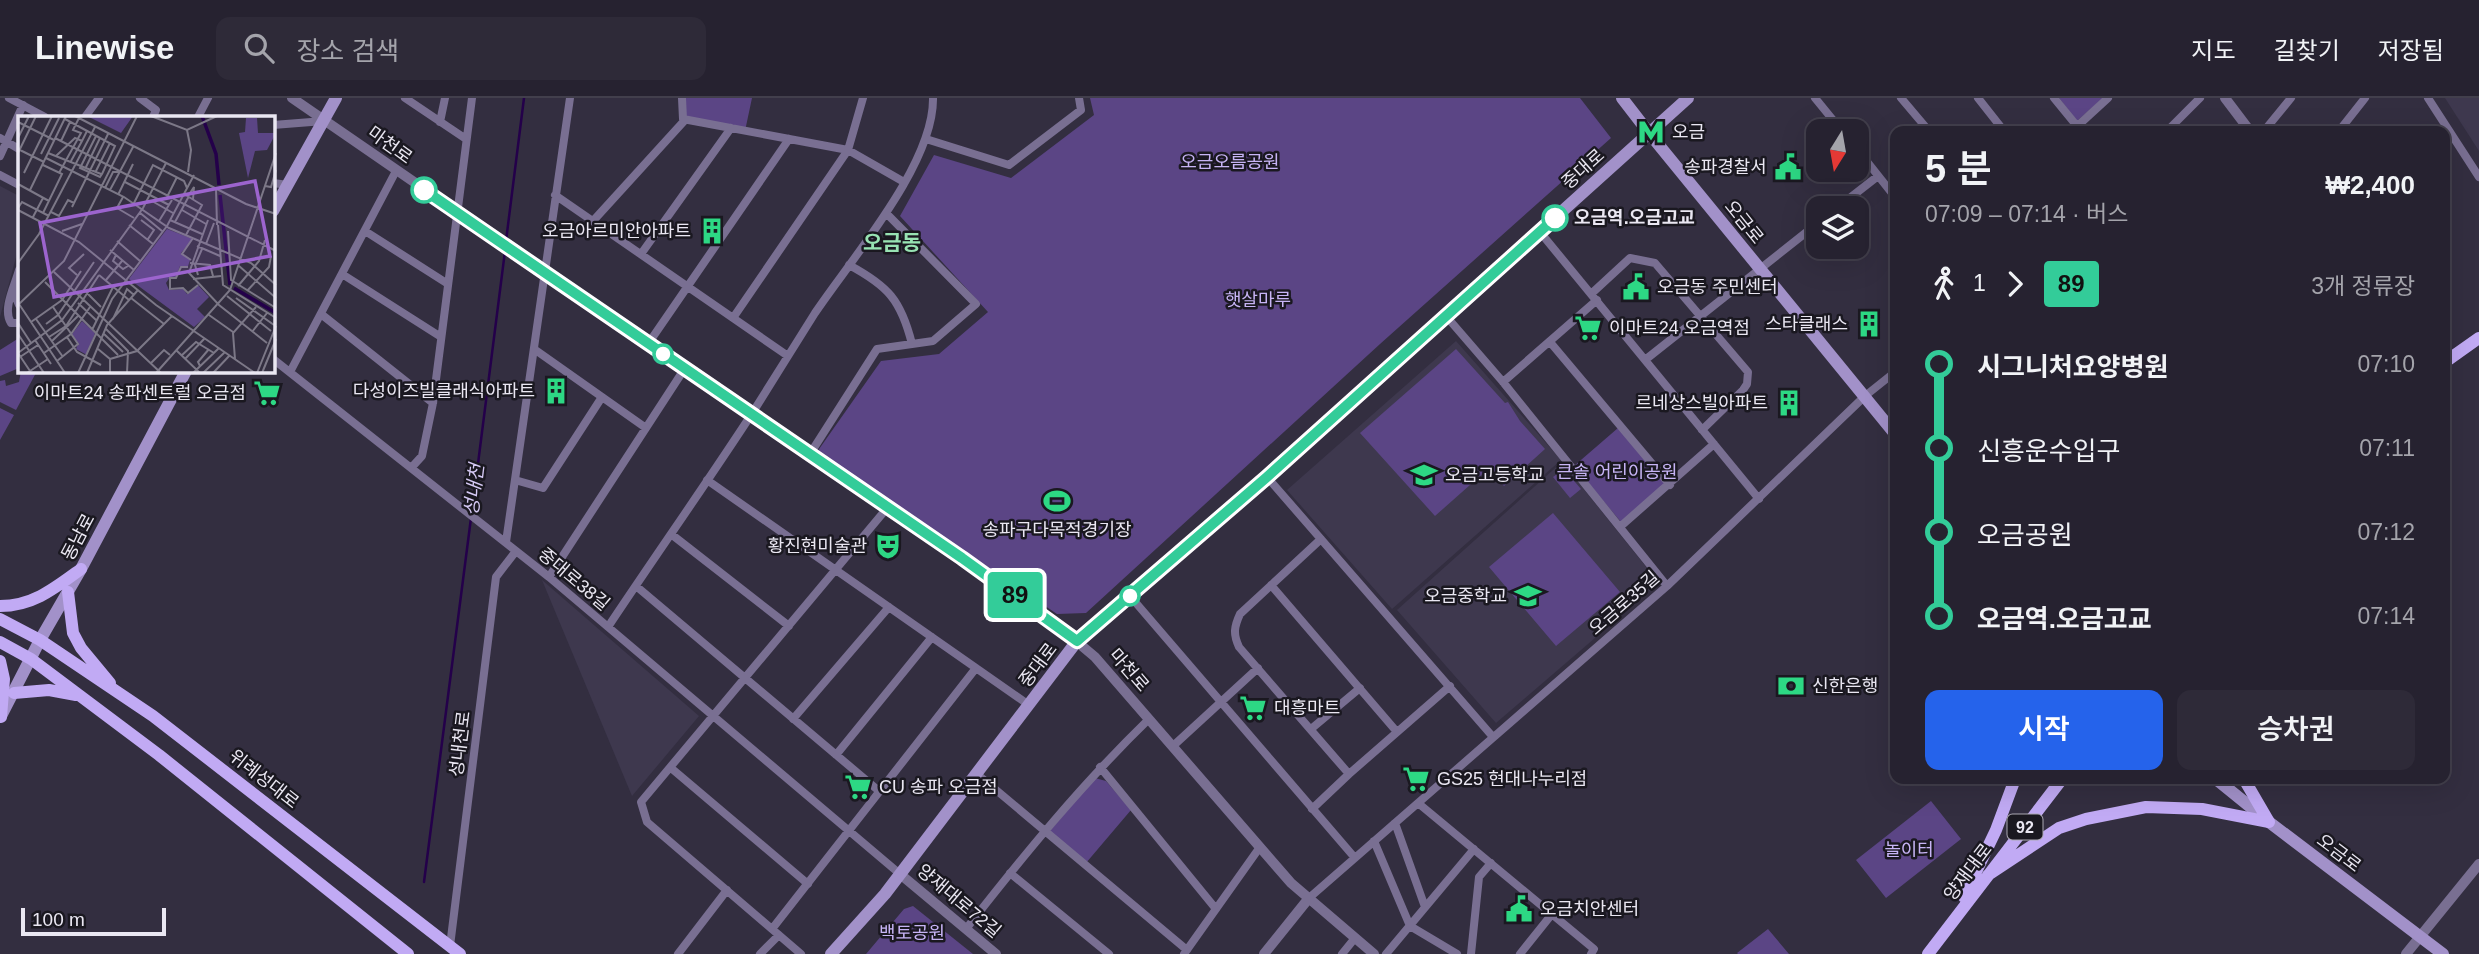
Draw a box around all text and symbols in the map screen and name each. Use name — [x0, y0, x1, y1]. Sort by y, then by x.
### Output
search box — [216, 17, 706, 80]
text: Linewise — [35, 29, 174, 66]
icon: search — [240, 29, 278, 67]
text: 장소 검색 — [296, 36, 399, 66]
text: 지도 — [2191, 37, 2236, 64]
text: 길찾기 — [2274, 37, 2340, 64]
text: 저장됨 — [2378, 37, 2444, 64]
inset map — [18, 116, 275, 373]
metro station icon: 오금 — [1636, 117, 1666, 147]
north arrow — [1806, 119, 1869, 182]
map controls — [1806, 119, 1869, 259]
street label: 마천로 — [364, 122, 416, 168]
place label: 오금 — [1672, 122, 1705, 142]
street label: 중대로 — [1558, 145, 1608, 193]
text: 5 분 — [1925, 148, 1992, 190]
park label: 오금오름공원 — [1180, 152, 1280, 172]
public building icon: 송파경찰서 — [1773, 152, 1803, 182]
place label: 송파경찰서 — [1684, 157, 1767, 177]
text: ₩2,400 — [2325, 170, 2415, 200]
unlabelled marker — [411, 177, 437, 203]
street label: 오금로 — [1721, 196, 1767, 248]
button: layers — [1806, 196, 1869, 259]
text: 07:09 – 07:14 · 버스 — [1925, 201, 2128, 227]
marker: 오금역.오금고교 — [1542, 205, 1568, 231]
place label: 오금역.오금고교 — [1574, 208, 1695, 228]
building icon: 오금아르미안아파트 — [697, 216, 727, 246]
place label: 오금아르미안아파트 — [542, 221, 691, 241]
district label: 오금동 — [863, 231, 921, 254]
icon: walk — [1925, 265, 1963, 303]
icon: forward — [1996, 265, 2034, 303]
text: 1 — [1973, 270, 1986, 296]
text: 89 — [2058, 270, 2085, 297]
public building icon: 오금동 주민센터 — [1621, 272, 1651, 302]
text: 3개 정류장 — [2311, 273, 2415, 299]
place label: 오금동 주민센터 — [1657, 277, 1778, 297]
park label: 햇살마루 — [1225, 290, 1291, 310]
building icon: 스타클래스 — [1854, 309, 1884, 339]
supermarket icon: 이마트24 오금역점 — [1573, 313, 1603, 343]
place label: 스타클래스 — [1765, 314, 1848, 334]
place label: 이마트24 오금역점 — [1609, 318, 1750, 338]
unlabelled marker — [653, 344, 673, 364]
text: 07:10 — [2357, 351, 2415, 377]
text: 시그니처요양병원 — [1977, 352, 2168, 382]
building icon: 다성이즈빌클래식아파트 — [541, 376, 571, 406]
supermarket icon: 이마트24 송파센트럴 오금점 — [252, 378, 282, 408]
place label: 다성이즈빌클래식아파트 — [353, 381, 535, 401]
place label: 이마트24 송파센트럴 오금점 — [34, 383, 246, 403]
building icon: 르네상스빌아파트 — [1774, 388, 1804, 418]
place label: 르네상스빌아파트 — [1636, 393, 1768, 413]
text: 07:11 — [2359, 435, 2415, 461]
text: 신흥운수입구 — [1977, 436, 2121, 466]
school or university icon: 오금고등학교 — [1409, 460, 1439, 490]
water label: 성내천 — [460, 461, 488, 517]
park label: 큰솔 어린이공원 — [1557, 462, 1677, 482]
place label: 오금고등학교 — [1445, 465, 1544, 485]
sports icon: 송파구다목적경기장 — [1042, 486, 1072, 516]
street label: 동남로 — [58, 510, 98, 564]
text: 07:12 — [2357, 519, 2415, 545]
place label: 송파구다목적경기장 — [982, 520, 1132, 540]
text: 오금공원 — [1977, 520, 2073, 550]
theatre icon: 황진현미술관 — [873, 531, 903, 561]
place label: 황진현미술관 — [768, 536, 867, 556]
street label: 중대로38길 — [535, 544, 613, 614]
street label: 오금로35길 — [1585, 567, 1663, 639]
line badge: 89 — [984, 572, 1046, 618]
text: 89 — [1002, 581, 1028, 608]
school or university icon: 오금중학교 — [1513, 581, 1543, 611]
unlabelled marker — [1120, 586, 1140, 606]
place label: 오금중학교 — [1424, 586, 1507, 606]
text: 07:14 — [2357, 603, 2415, 629]
text: 오금역.오금고교 — [1977, 604, 2152, 634]
street label: 중대로 — [1015, 639, 1061, 691]
street label: 마천로 — [1105, 645, 1153, 695]
bank icon: 신한은행 — [1776, 671, 1806, 701]
place label: 신한은행 — [1812, 676, 1878, 696]
button: 시작 — [1925, 690, 2163, 770]
button: 승차권 — [2177, 690, 2415, 770]
supermarket icon: 대흥마트 — [1238, 693, 1268, 723]
place label: 대흥마트 — [1274, 698, 1340, 718]
street label: 성내천로 — [446, 710, 474, 778]
street label: 위례성대로 — [225, 746, 303, 812]
supermarket icon: GS25 현대나누리점 — [1401, 764, 1431, 794]
place label: GS25 현대나누리점 — [1437, 769, 1587, 789]
supermarket icon: CU 송파 오금점 — [843, 772, 873, 802]
place label: CU 송파 오금점 — [879, 777, 998, 797]
road number: 92 — [2008, 814, 2042, 840]
street label: 오금로 — [2313, 830, 2365, 876]
park label: 놀이터 — [1884, 840, 1934, 860]
street label: 양재대로 — [1940, 840, 1996, 904]
street label: 양재대로72길 — [913, 860, 1005, 942]
public building icon: 오금치안센터 — [1504, 894, 1534, 924]
place label: 오금치안센터 — [1540, 899, 1639, 919]
scale bar — [21, 905, 166, 937]
text: 100 m — [32, 909, 85, 930]
park label: 백토공원 — [879, 923, 945, 943]

